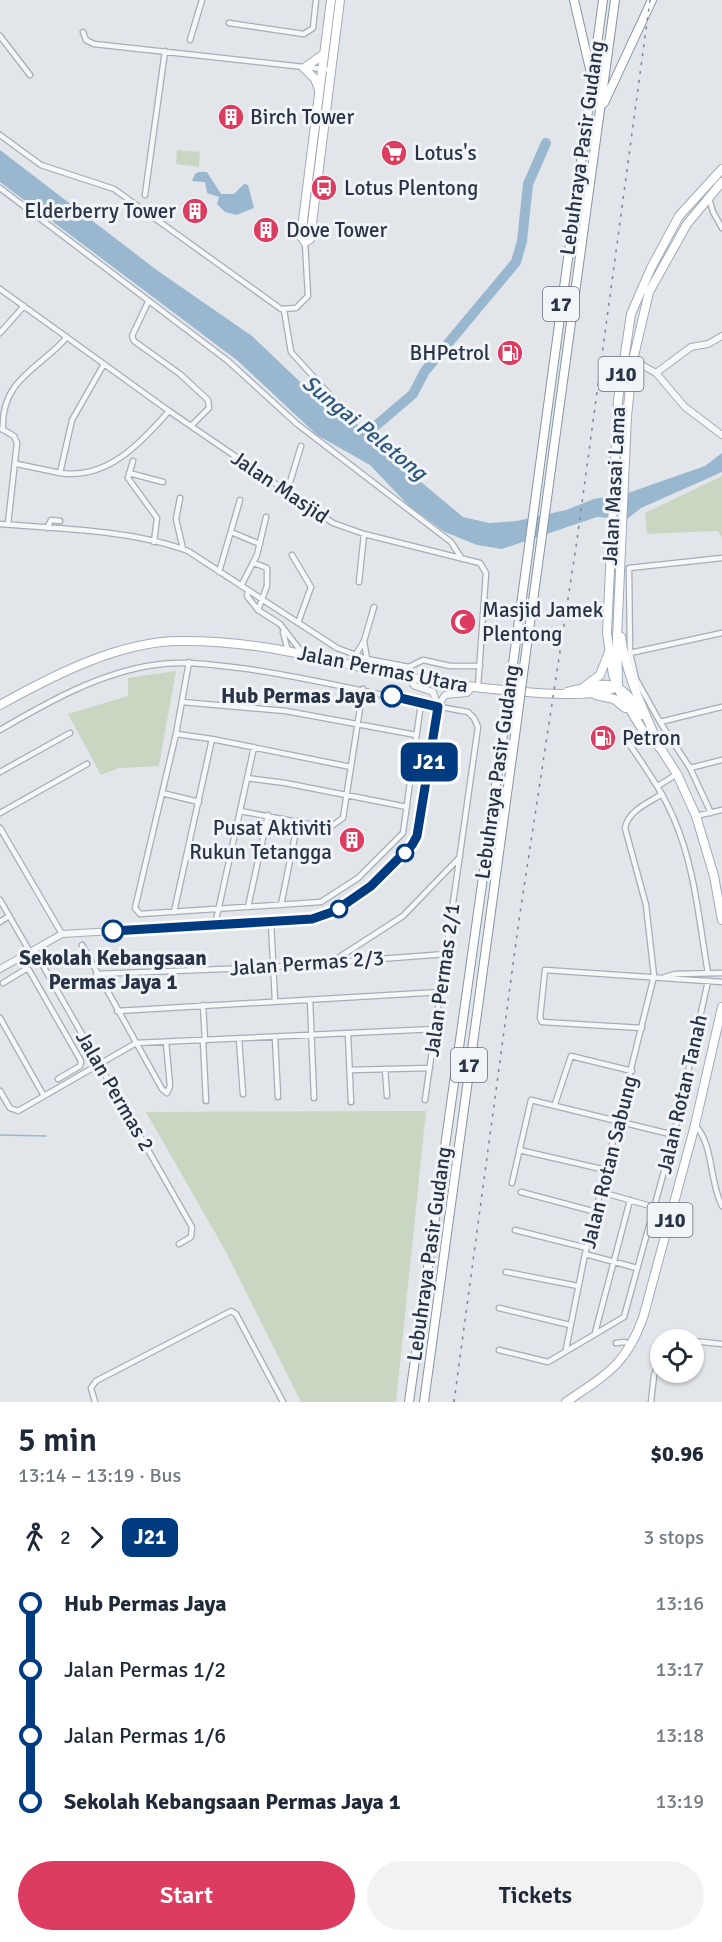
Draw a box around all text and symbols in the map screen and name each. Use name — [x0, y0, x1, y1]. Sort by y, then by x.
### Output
street label: Lebuhraya Pasir Gudang — [554, 39, 610, 257]
building icon: Birch Tower — [216, 102, 246, 132]
place label: Birch Tower — [250, 104, 354, 130]
supermarket icon: Lotus's — [379, 138, 409, 168]
place label: Lotus's — [414, 140, 477, 166]
bus stop icon: Lotus Plentong — [309, 173, 339, 203]
place label: Lotus Plentong — [344, 175, 478, 201]
building icon: Elderberry Tower — [180, 196, 210, 226]
place label: Elderberry Tower — [24, 198, 176, 224]
building icon: Dove Tower — [251, 215, 281, 245]
place label: Dove Tower — [286, 217, 387, 243]
road number: 17 — [543, 287, 579, 321]
fuel station icon: BHPetrol — [495, 338, 525, 368]
place label: BHPetrol — [410, 340, 490, 366]
road number: J10 — [598, 357, 644, 391]
water label: Sungai Peletong — [297, 369, 434, 487]
street label: Jalan Masai Lama — [597, 406, 631, 566]
street label: Jalan Masjid — [226, 445, 334, 529]
place label: Masjid Jamek Plentong — [482, 597, 604, 647]
mosque icon: Masjid Jamek Plentong — [448, 607, 478, 637]
street label: Jalan Permas Utara — [295, 640, 471, 698]
street label: Lebuhraya Pasir Gudang — [469, 663, 525, 881]
place label: Hub Permas Jaya — [221, 683, 376, 709]
marker: Hub Permas Jaya — [381, 685, 403, 707]
fuel station icon: Petron — [588, 723, 618, 753]
place label: Petron — [622, 725, 681, 751]
line badge: J21 — [394, 742, 464, 782]
text: J21 — [413, 749, 445, 775]
place label: Pusat Aktiviti Rukun Tetangga — [189, 815, 332, 865]
building icon: Pusat Aktiviti Rukun Tetangga — [337, 825, 367, 855]
unlabelled marker — [396, 844, 414, 862]
unlabelled marker — [330, 900, 348, 918]
street label: Jalan Permas 2/1 — [418, 902, 466, 1058]
marker: Sekolah Kebangsaan Permas Jaya 1 — [102, 920, 124, 942]
place label: Sekolah Kebangsaan Permas Jaya 1 — [19, 945, 207, 995]
street label: Jalan Permas 2/3 — [229, 945, 385, 981]
street label: Jalan Rotan Tanah — [651, 1012, 713, 1176]
street label: Jalan Permas 2 — [70, 1026, 160, 1156]
road number: 17 — [451, 1048, 487, 1082]
street label: Jalan Rotan Sabung — [575, 1073, 643, 1251]
street label: Lebuhraya Pasir Gudang — [401, 1145, 457, 1363]
road number: J10 — [648, 1203, 692, 1237]
map controls — [650, 1329, 704, 1383]
button: locate — [650, 1329, 704, 1383]
text: 5 min — [18, 1420, 97, 1461]
text: $0.96 — [650, 1440, 704, 1467]
text: 13:14 – 13:19 · Bus — [18, 1463, 181, 1488]
icon: walk — [18, 1521, 51, 1554]
icon: forward — [80, 1521, 113, 1554]
text: J21 — [134, 1524, 166, 1550]
text: 2 — [60, 1525, 71, 1550]
text: 3 stops — [643, 1525, 704, 1550]
text: Hub Permas Jaya — [64, 1590, 226, 1617]
text: 13:16 — [655, 1591, 704, 1616]
text: Jalan Permas 1/2 — [64, 1656, 226, 1683]
text: 13:17 — [655, 1657, 704, 1682]
text: Jalan Permas 1/6 — [64, 1722, 226, 1749]
text: 13:18 — [655, 1723, 704, 1748]
text: Sekolah Kebangsaan Permas Jaya 1 — [64, 1788, 401, 1815]
text: 13:19 — [655, 1789, 704, 1814]
button: Start — [18, 1861, 355, 1930]
button: Tickets — [367, 1861, 704, 1930]

